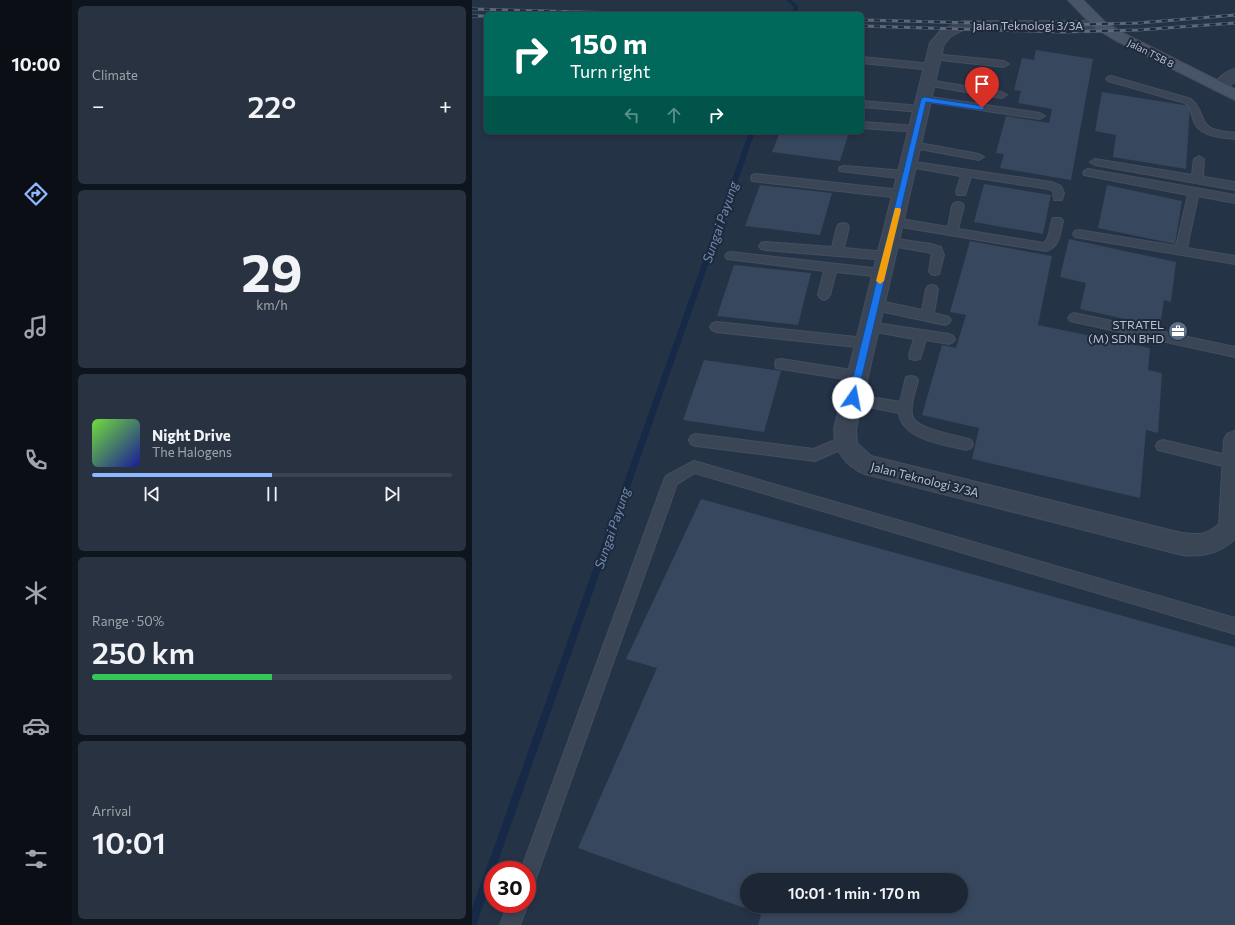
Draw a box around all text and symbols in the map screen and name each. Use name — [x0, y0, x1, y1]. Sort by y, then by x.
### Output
street label: Jalan Teknologi 3/3A — [973, 18, 1083, 33]
text: 150 m — [570, 26, 647, 60]
icon: right — [504, 28, 556, 80]
street label: Jalan TSB 8 — [1126, 36, 1176, 70]
text: 10:00 — [12, 53, 60, 75]
text: Turn right — [570, 60, 650, 82]
text: Climate — [92, 67, 138, 83]
pin — [965, 67, 999, 108]
icon: arrive — [971, 73, 993, 95]
text: 22° — [247, 87, 296, 124]
text: − — [92, 92, 105, 119]
text: + — [439, 92, 452, 119]
icon: left — [621, 104, 643, 126]
icon: ahead — [663, 104, 685, 126]
icon: right — [705, 104, 727, 126]
water label: Sungai Payung — [699, 178, 742, 265]
icon: directions — [22, 180, 50, 208]
text: 29 — [241, 239, 303, 303]
text: km/h — [256, 297, 288, 313]
icon: music — [22, 313, 50, 341]
place label: STRATEL (M) SDN BHD — [1088, 317, 1164, 345]
office icon: STRATEL (M) SDN BHD — [1167, 320, 1189, 342]
position arrow — [832, 377, 874, 419]
text: Night Drive — [152, 426, 231, 444]
text: The Halogens — [152, 444, 232, 460]
icon: phone — [22, 446, 50, 474]
street label: Jalan Teknologi 3/3A — [869, 459, 980, 500]
icon: previous — [141, 483, 163, 505]
icon: pause — [261, 483, 283, 505]
icon: next — [381, 483, 403, 505]
water label: Sungai Payung — [591, 484, 634, 571]
icon: climate — [22, 579, 50, 607]
text: Range · 50% — [92, 613, 164, 629]
text: 250 km — [92, 633, 195, 670]
icon: car — [22, 712, 50, 740]
text: Arrival — [92, 803, 131, 819]
text: 10:01 — [92, 823, 166, 860]
icon: filters — [22, 845, 50, 873]
speed limit sign: 30 — [484, 861, 536, 913]
text: 10:01 · 1 min · 170 m — [788, 884, 920, 902]

